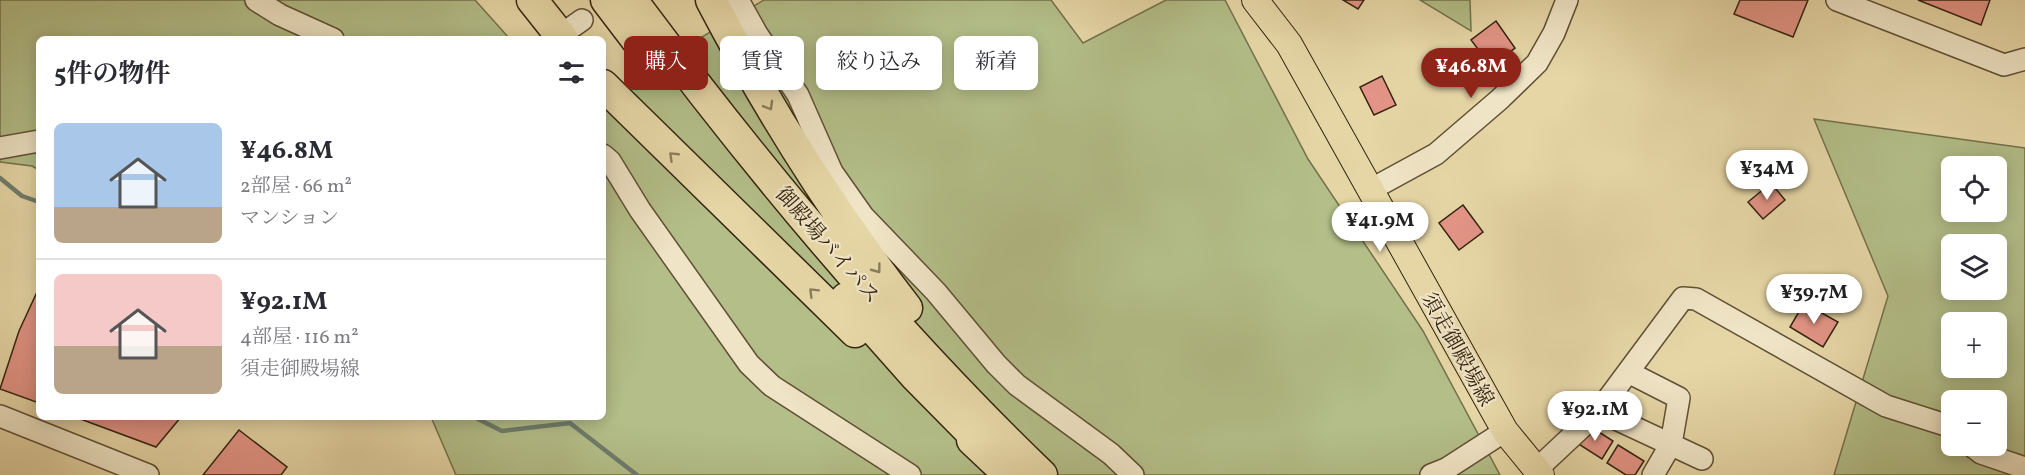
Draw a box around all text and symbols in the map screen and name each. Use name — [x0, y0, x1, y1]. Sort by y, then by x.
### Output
chip: 購入 — [624, 36, 708, 90]
chip: 賃貸 — [720, 36, 804, 90]
chip: 絞り込み — [816, 36, 942, 90]
chip: 新着 — [954, 36, 1038, 90]
pin: ¥46.8M — [1422, 48, 1520, 99]
text: ¥46.8M — [1435, 53, 1507, 81]
icon: filters — [555, 56, 588, 89]
text: 5件の物件 — [54, 57, 171, 93]
one-way arrow — [762, 100, 774, 110]
text: ¥46.8M — [240, 133, 333, 169]
icon: home — [102, 147, 174, 219]
pin: ¥34M — [1731, 150, 1803, 201]
one-way arrow — [670, 152, 681, 163]
text: ¥34M — [1740, 155, 1794, 183]
map controls — [1941, 156, 2007, 456]
button: locate — [1941, 156, 2007, 222]
text: 2部屋 · 66 m² — [240, 173, 352, 201]
street label: 御殿場バイパス — [768, 181, 886, 311]
pin: ¥41.9M — [1331, 202, 1429, 253]
text: マンション — [240, 205, 339, 233]
text: ¥41.9M — [1346, 207, 1414, 235]
button: layers — [1941, 234, 2007, 300]
one-way arrow — [869, 262, 880, 273]
pin: ¥39.7M — [1765, 274, 1863, 325]
text: ¥39.7M — [1780, 279, 1848, 307]
text: ¥92.1M — [240, 284, 327, 320]
one-way arrow — [809, 288, 819, 299]
street label: 須走御殿場線 — [1413, 288, 1500, 412]
icon: home — [102, 298, 174, 370]
button: + — [1941, 312, 2007, 378]
text: 4部屋 · 116 m² — [240, 324, 359, 352]
text: 須走御殿場線 — [240, 356, 360, 384]
button: − — [1941, 390, 2007, 456]
pin: ¥92.1M — [1546, 391, 1644, 442]
text: ¥92.1M — [1561, 396, 1629, 424]

